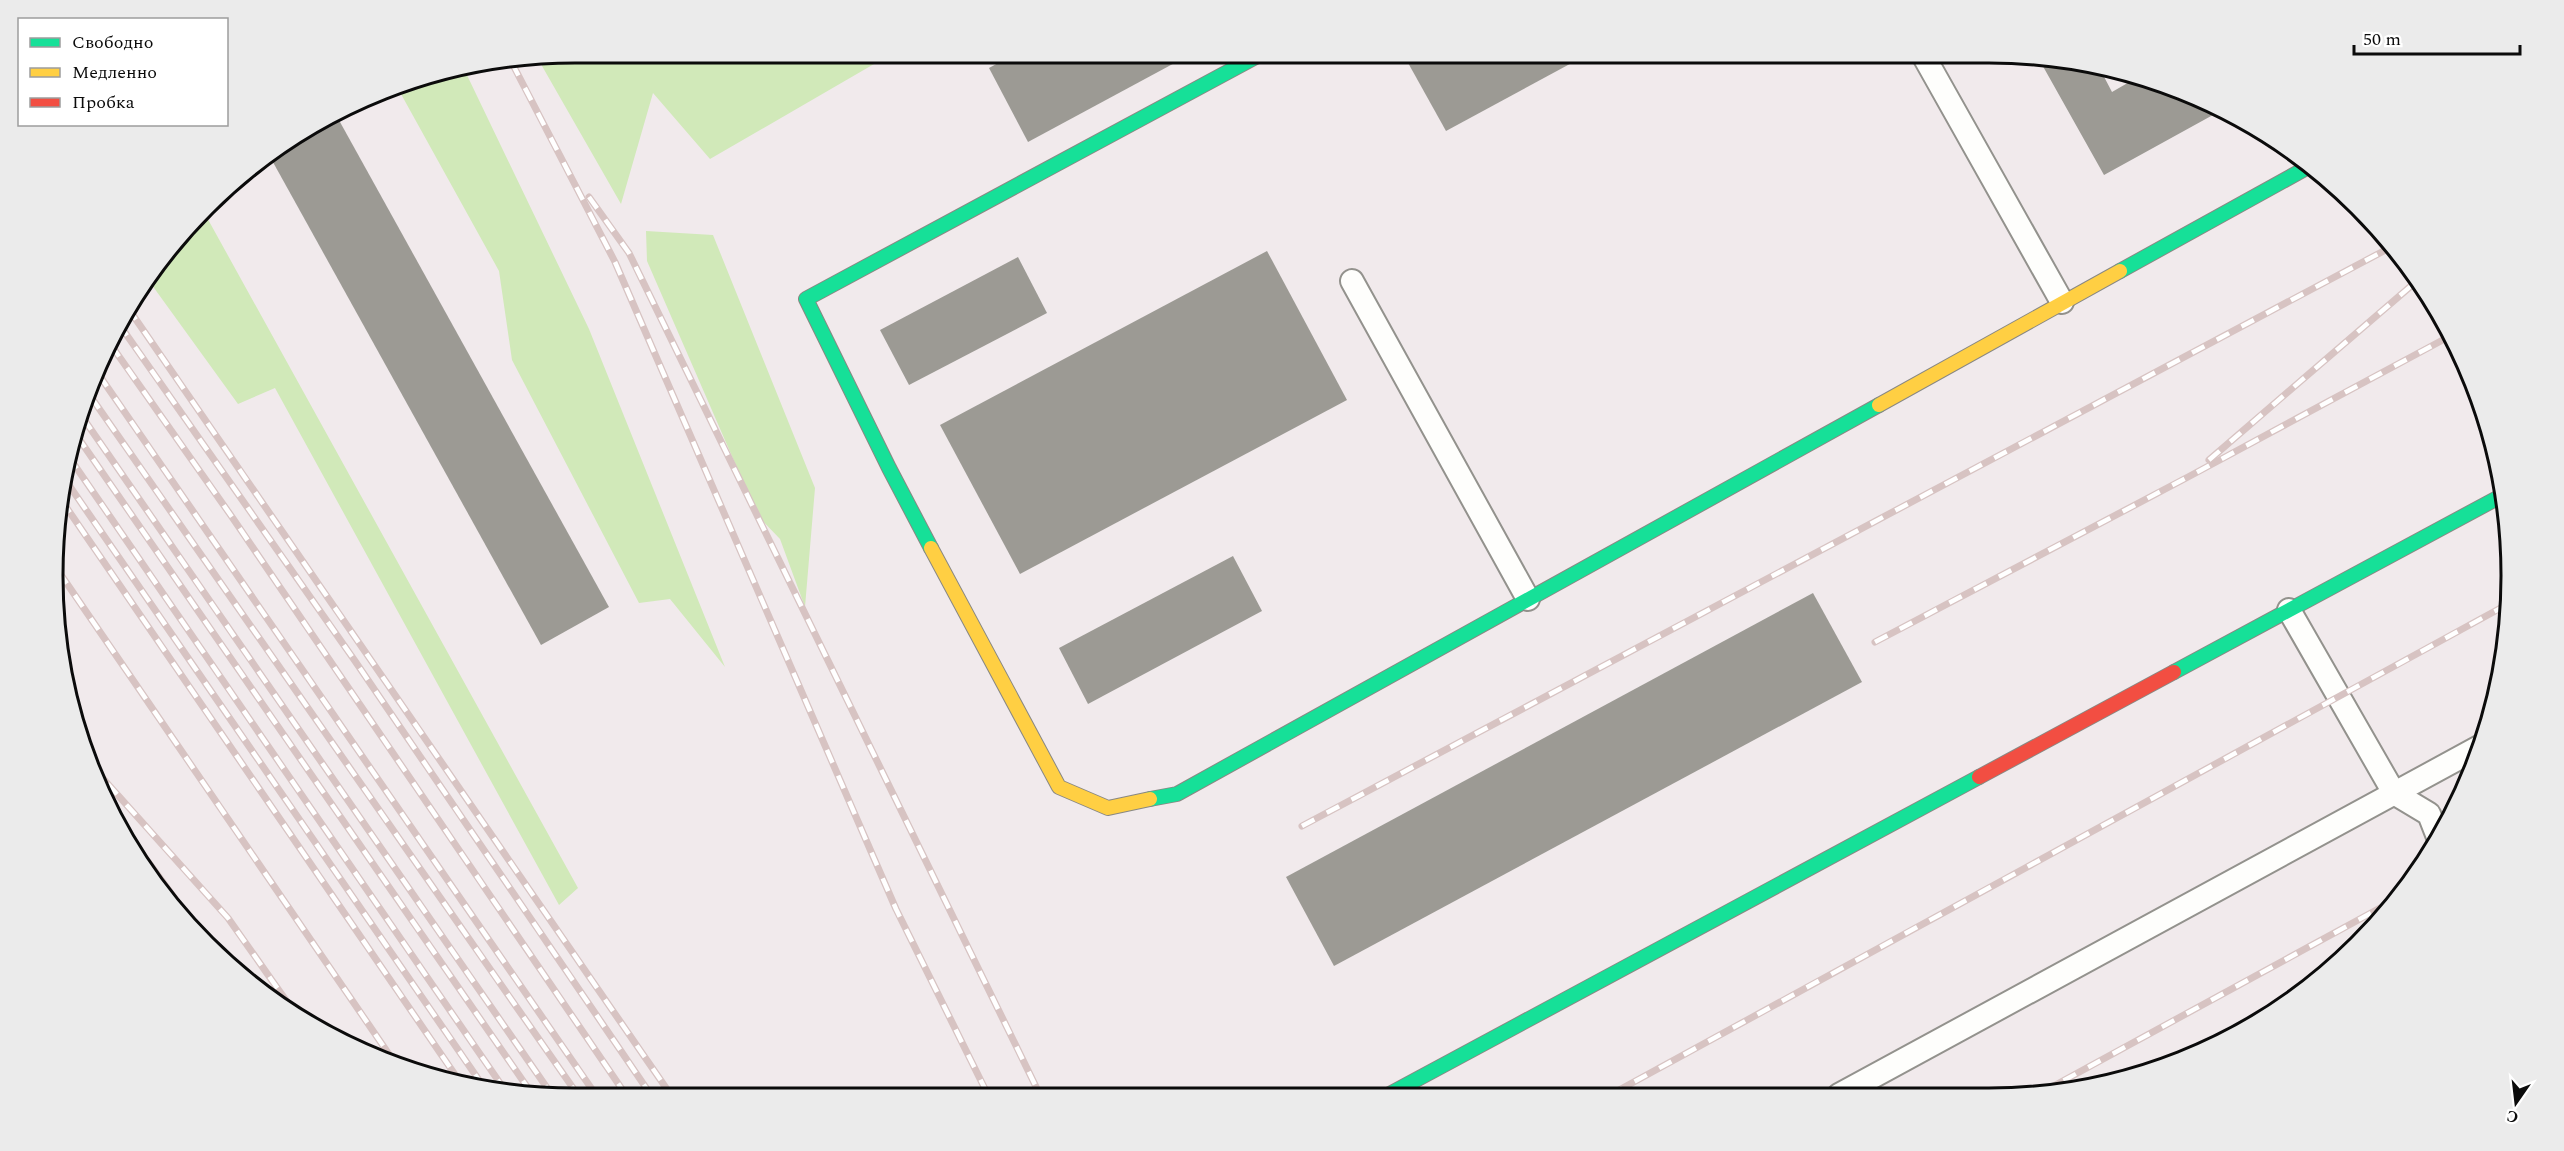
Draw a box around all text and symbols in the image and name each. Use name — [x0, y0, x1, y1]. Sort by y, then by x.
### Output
legend — [18, 18, 228, 126]
scale bar — [2354, 18, 2520, 56]
text: 50 m — [2363, 26, 2401, 53]
text: Свободно — [72, 29, 153, 56]
text: Медленно — [72, 59, 157, 86]
text: Пробка — [72, 89, 135, 116]
north arrow — [2486, 1073, 2546, 1133]
text: С — [2504, 1104, 2521, 1130]

